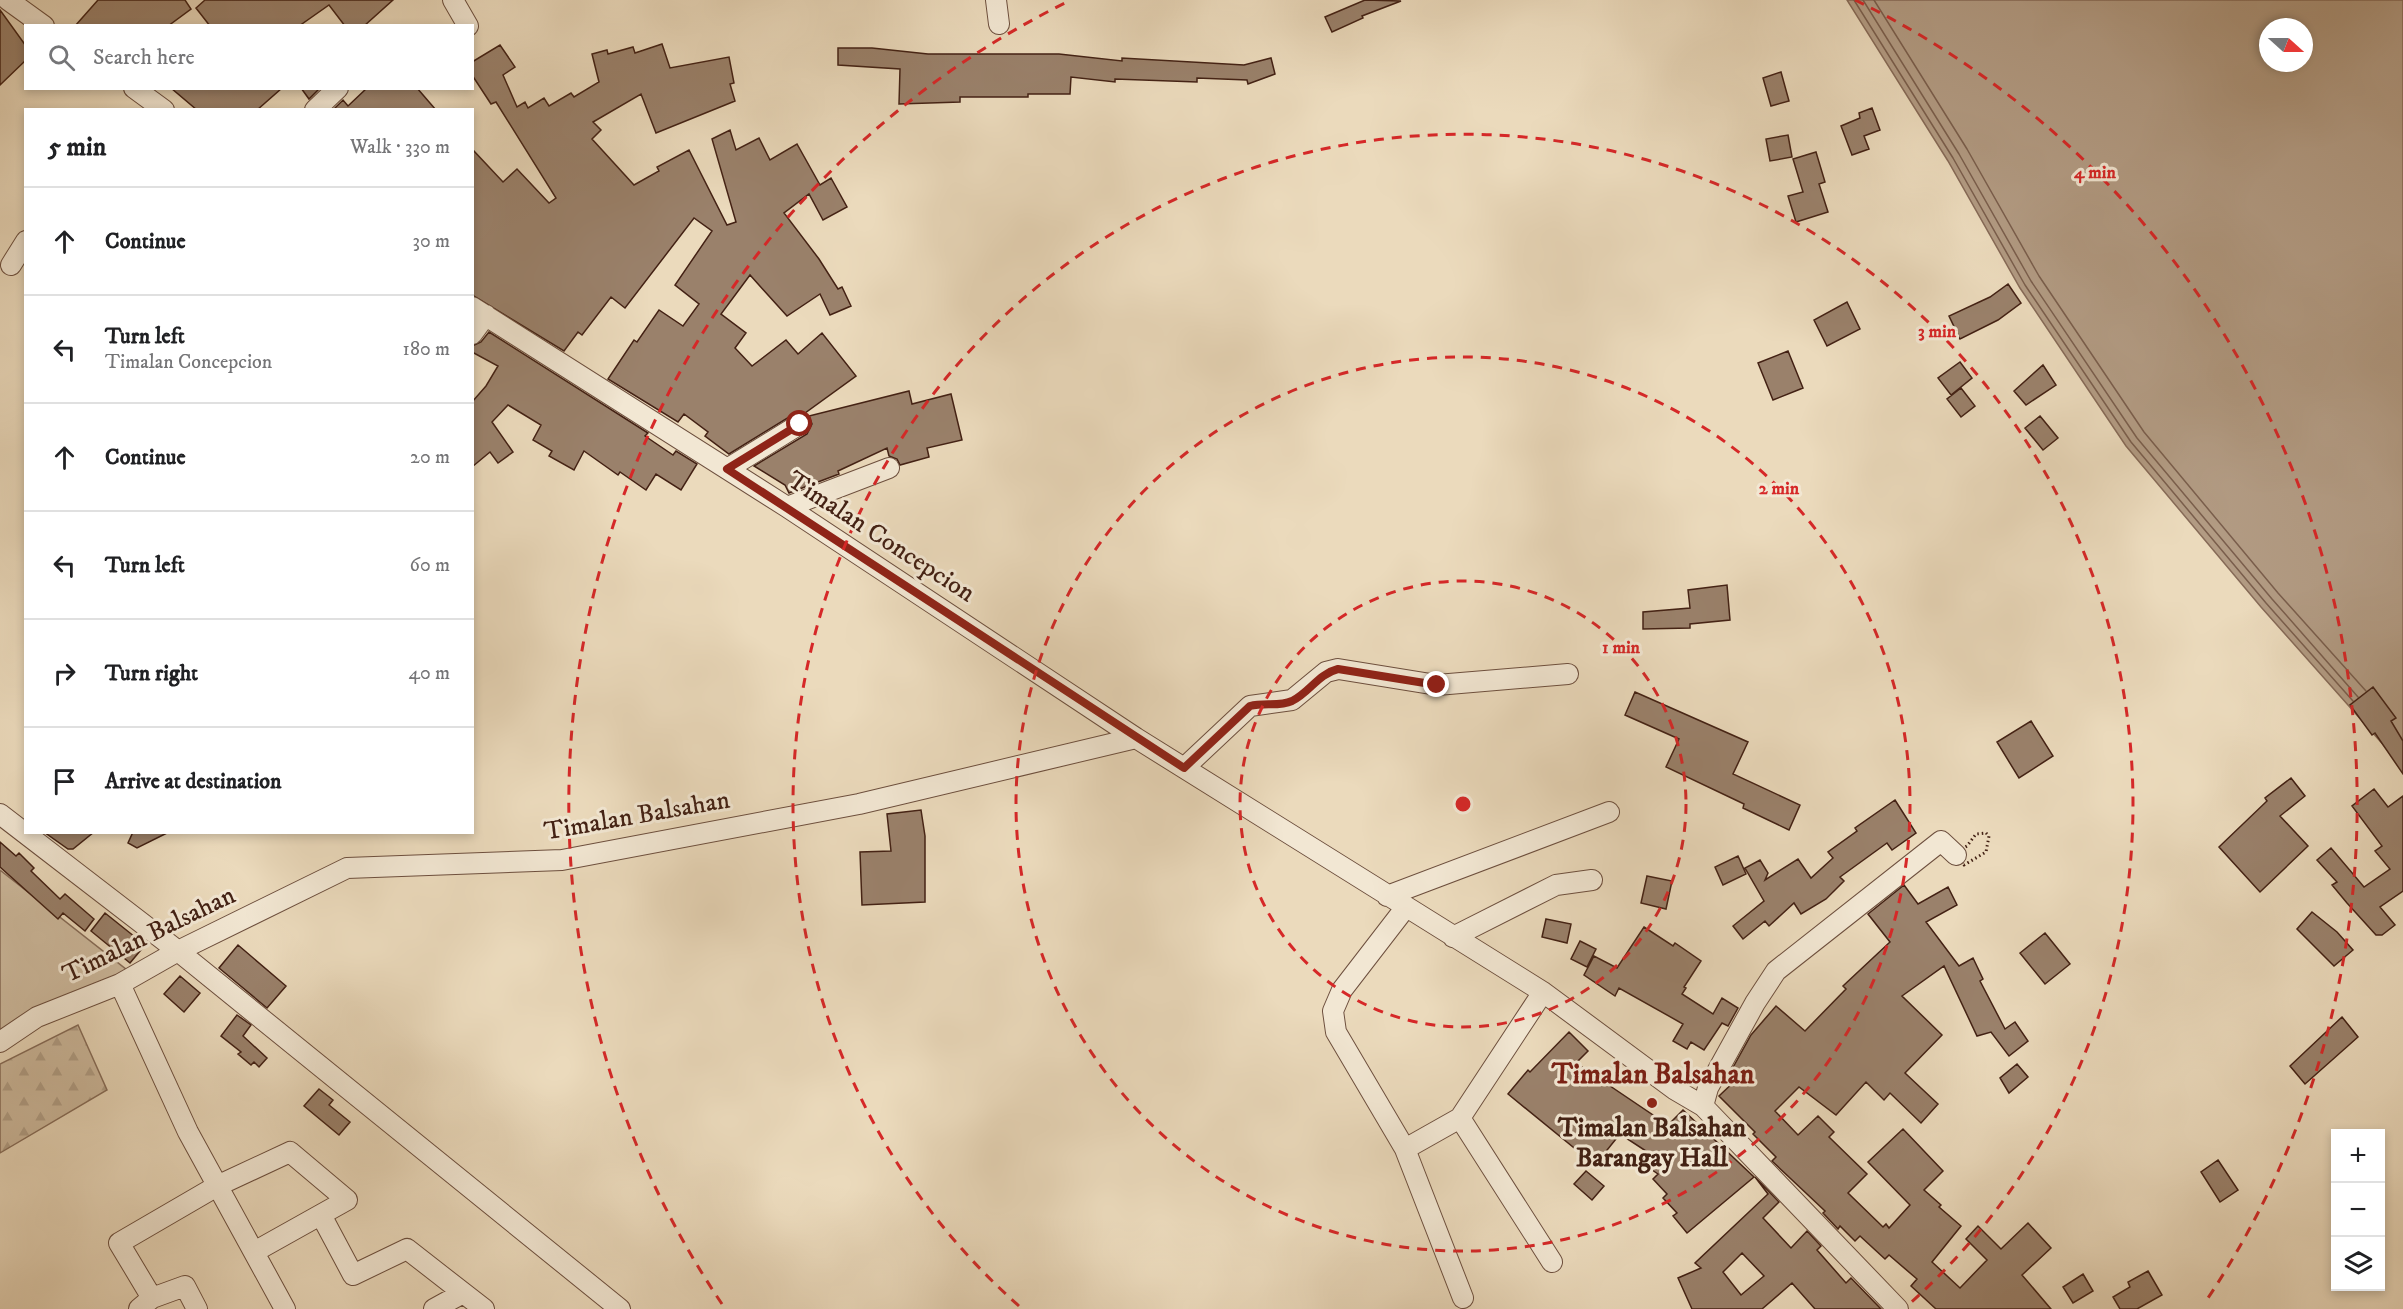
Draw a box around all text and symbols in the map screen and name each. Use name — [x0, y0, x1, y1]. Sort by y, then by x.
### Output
north arrow — [2259, 18, 2313, 72]
search box — [24, 24, 474, 90]
icon: search — [45, 41, 78, 74]
text: Search here — [93, 44, 195, 71]
text: 5 min — [48, 131, 106, 164]
text: Walk · 330 m — [350, 135, 450, 160]
text: 4 min — [2073, 162, 2116, 184]
icon: ahead — [48, 225, 81, 258]
text: Continue — [105, 228, 186, 255]
text: 30 m — [412, 229, 450, 254]
text: 3 min — [1918, 321, 1957, 343]
text: Turn left — [105, 323, 185, 350]
icon: left — [48, 333, 81, 366]
text: 180 m — [403, 337, 450, 362]
text: Timalan Concepcion — [105, 350, 272, 375]
route start — [786, 410, 812, 436]
icon: ahead — [48, 441, 81, 474]
text: Continue — [105, 444, 186, 471]
text: 20 m — [410, 445, 450, 470]
street label: Timalan Concepcion — [781, 464, 982, 610]
text: 2 min — [1759, 478, 1800, 500]
icon: left — [48, 549, 81, 582]
text: Turn left — [105, 552, 185, 579]
text: 60 m — [410, 553, 450, 578]
text: 1 min — [1602, 637, 1641, 659]
icon: right — [48, 657, 81, 690]
text: Turn right — [105, 660, 198, 687]
text: 40 m — [408, 661, 450, 686]
route end — [1423, 671, 1449, 697]
icon: arrive — [48, 765, 81, 798]
text: Arrive at destination — [105, 768, 282, 795]
street label: Timalan Balsahan — [541, 783, 733, 849]
centre of rings — [1453, 794, 1473, 814]
street label: Timalan Balsahan — [57, 879, 241, 991]
district label: Timalan Balsahan — [1551, 1057, 1755, 1092]
marker: Timalan Balsahan Barangay Hall — [1645, 1096, 1659, 1110]
place label: Timalan Balsahan Barangay Hall — [1557, 1112, 1746, 1175]
map controls — [2331, 1129, 2385, 1291]
button: + — [2331, 1129, 2385, 1183]
button: − — [2331, 1183, 2385, 1237]
button: layers — [2331, 1237, 2385, 1291]

